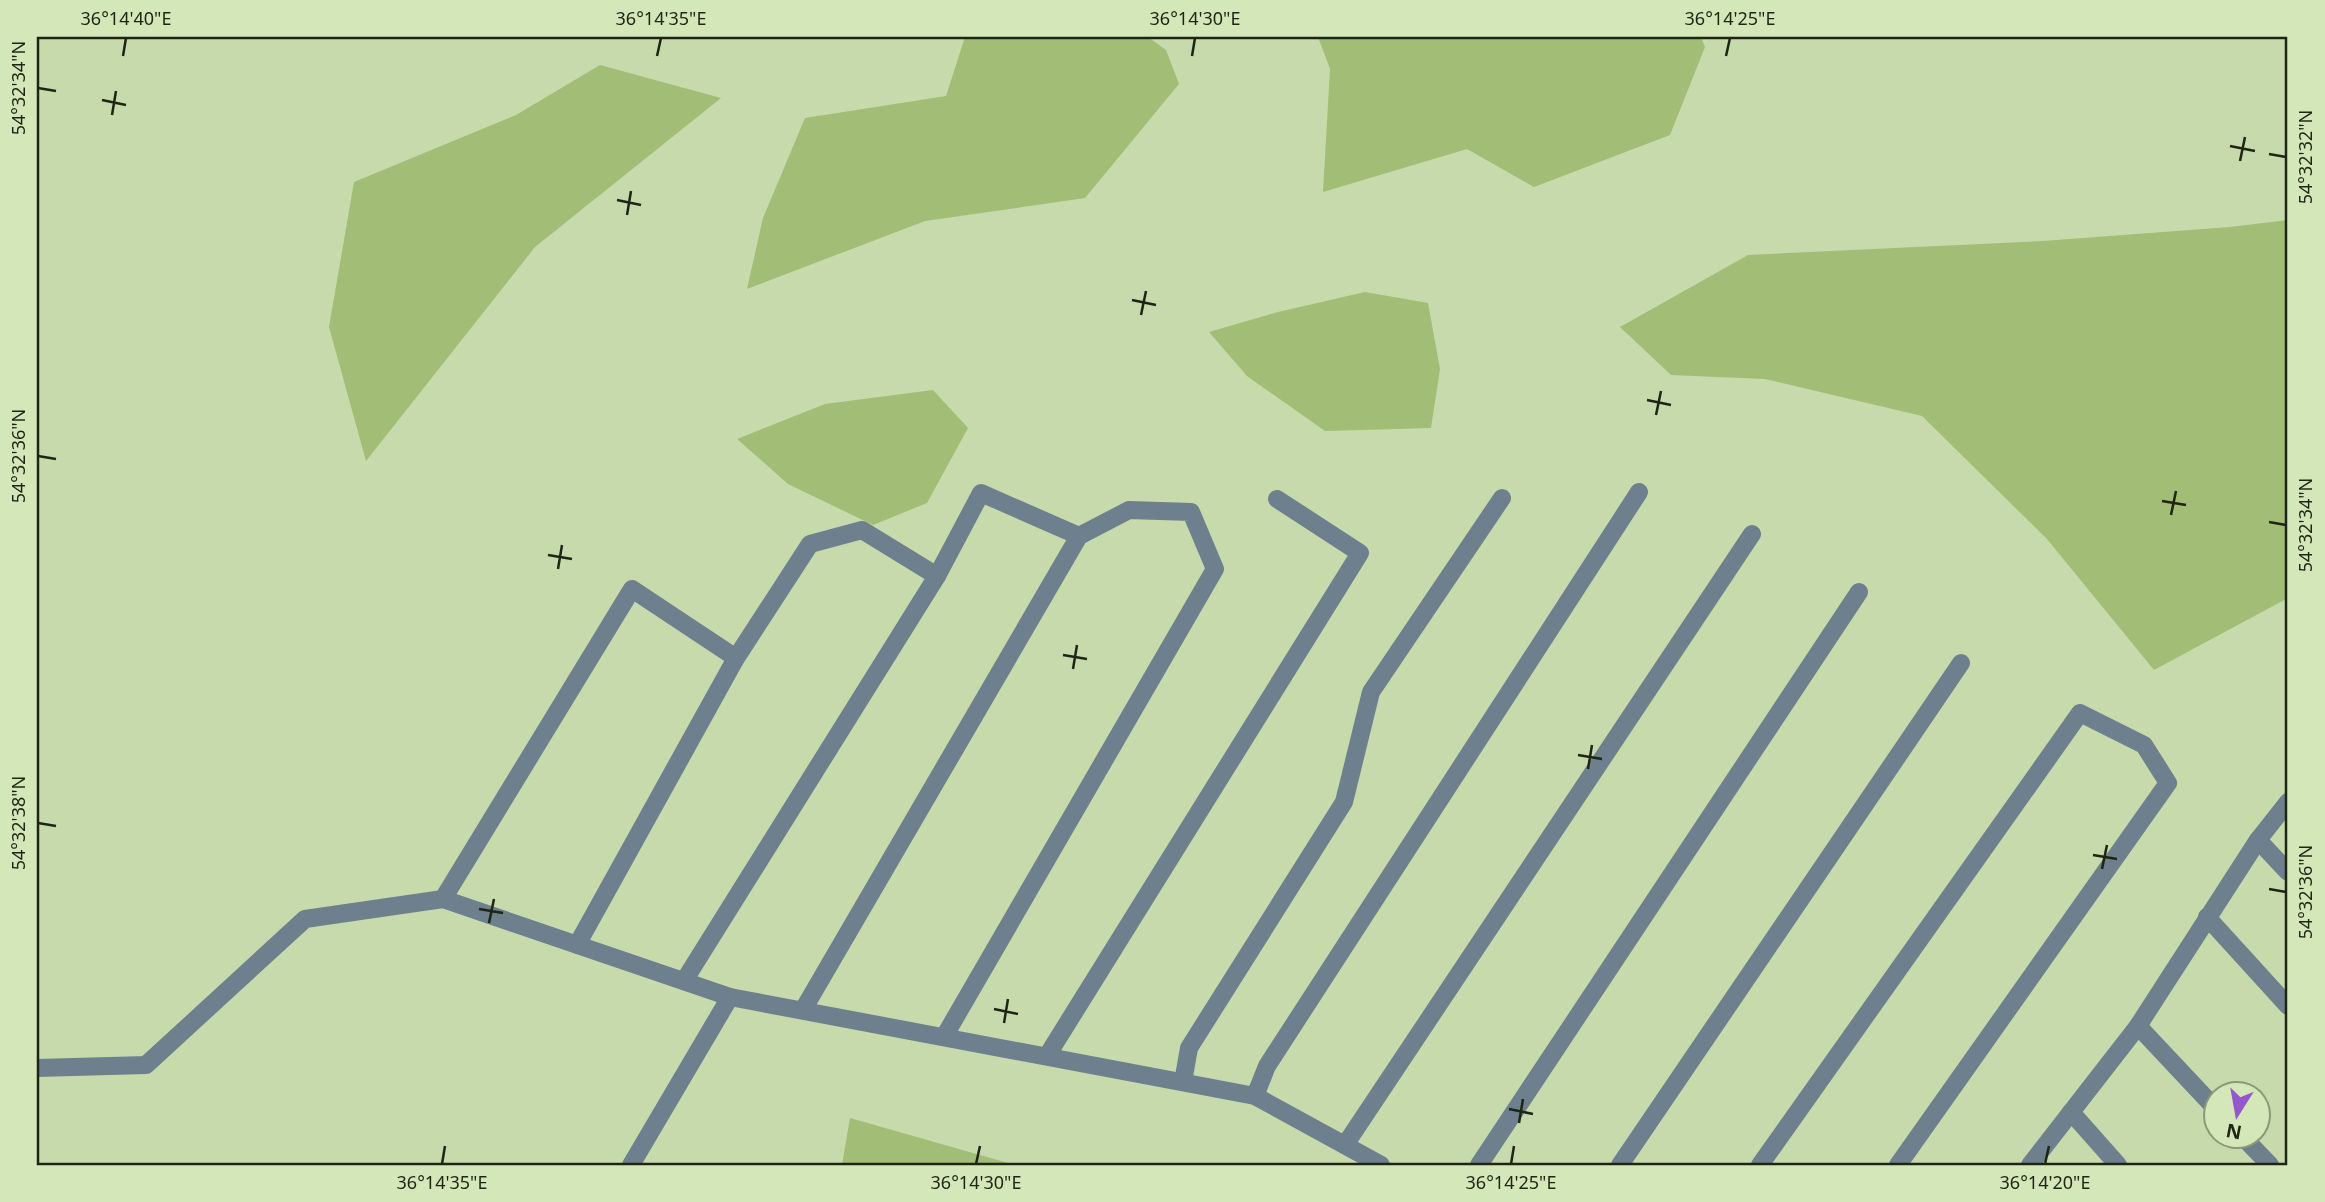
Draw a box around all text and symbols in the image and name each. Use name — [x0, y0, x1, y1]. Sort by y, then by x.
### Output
text: 36°14'40"E — [81, 6, 171, 30]
text: 36°14'35"E — [616, 6, 706, 30]
text: 36°14'30"E — [1150, 6, 1240, 30]
text: 36°14'25"E — [1685, 6, 1775, 30]
text: 54°32'34"N — [6, 41, 30, 135]
text: 54°32'32"N — [2293, 110, 2317, 204]
text: 54°32'36"N — [6, 409, 30, 503]
text: 54°32'34"N — [2293, 478, 2317, 572]
text: 54°32'38"N — [6, 776, 30, 870]
text: 54°32'36"N — [2293, 845, 2317, 939]
north arrow — [2202, 1080, 2272, 1150]
text: N — [2224, 1117, 2244, 1146]
text: 36°14'35"E — [397, 1170, 487, 1194]
text: 36°14'30"E — [931, 1170, 1021, 1194]
text: 36°14'25"E — [1466, 1170, 1556, 1194]
text: 36°14'20"E — [2000, 1170, 2090, 1194]

